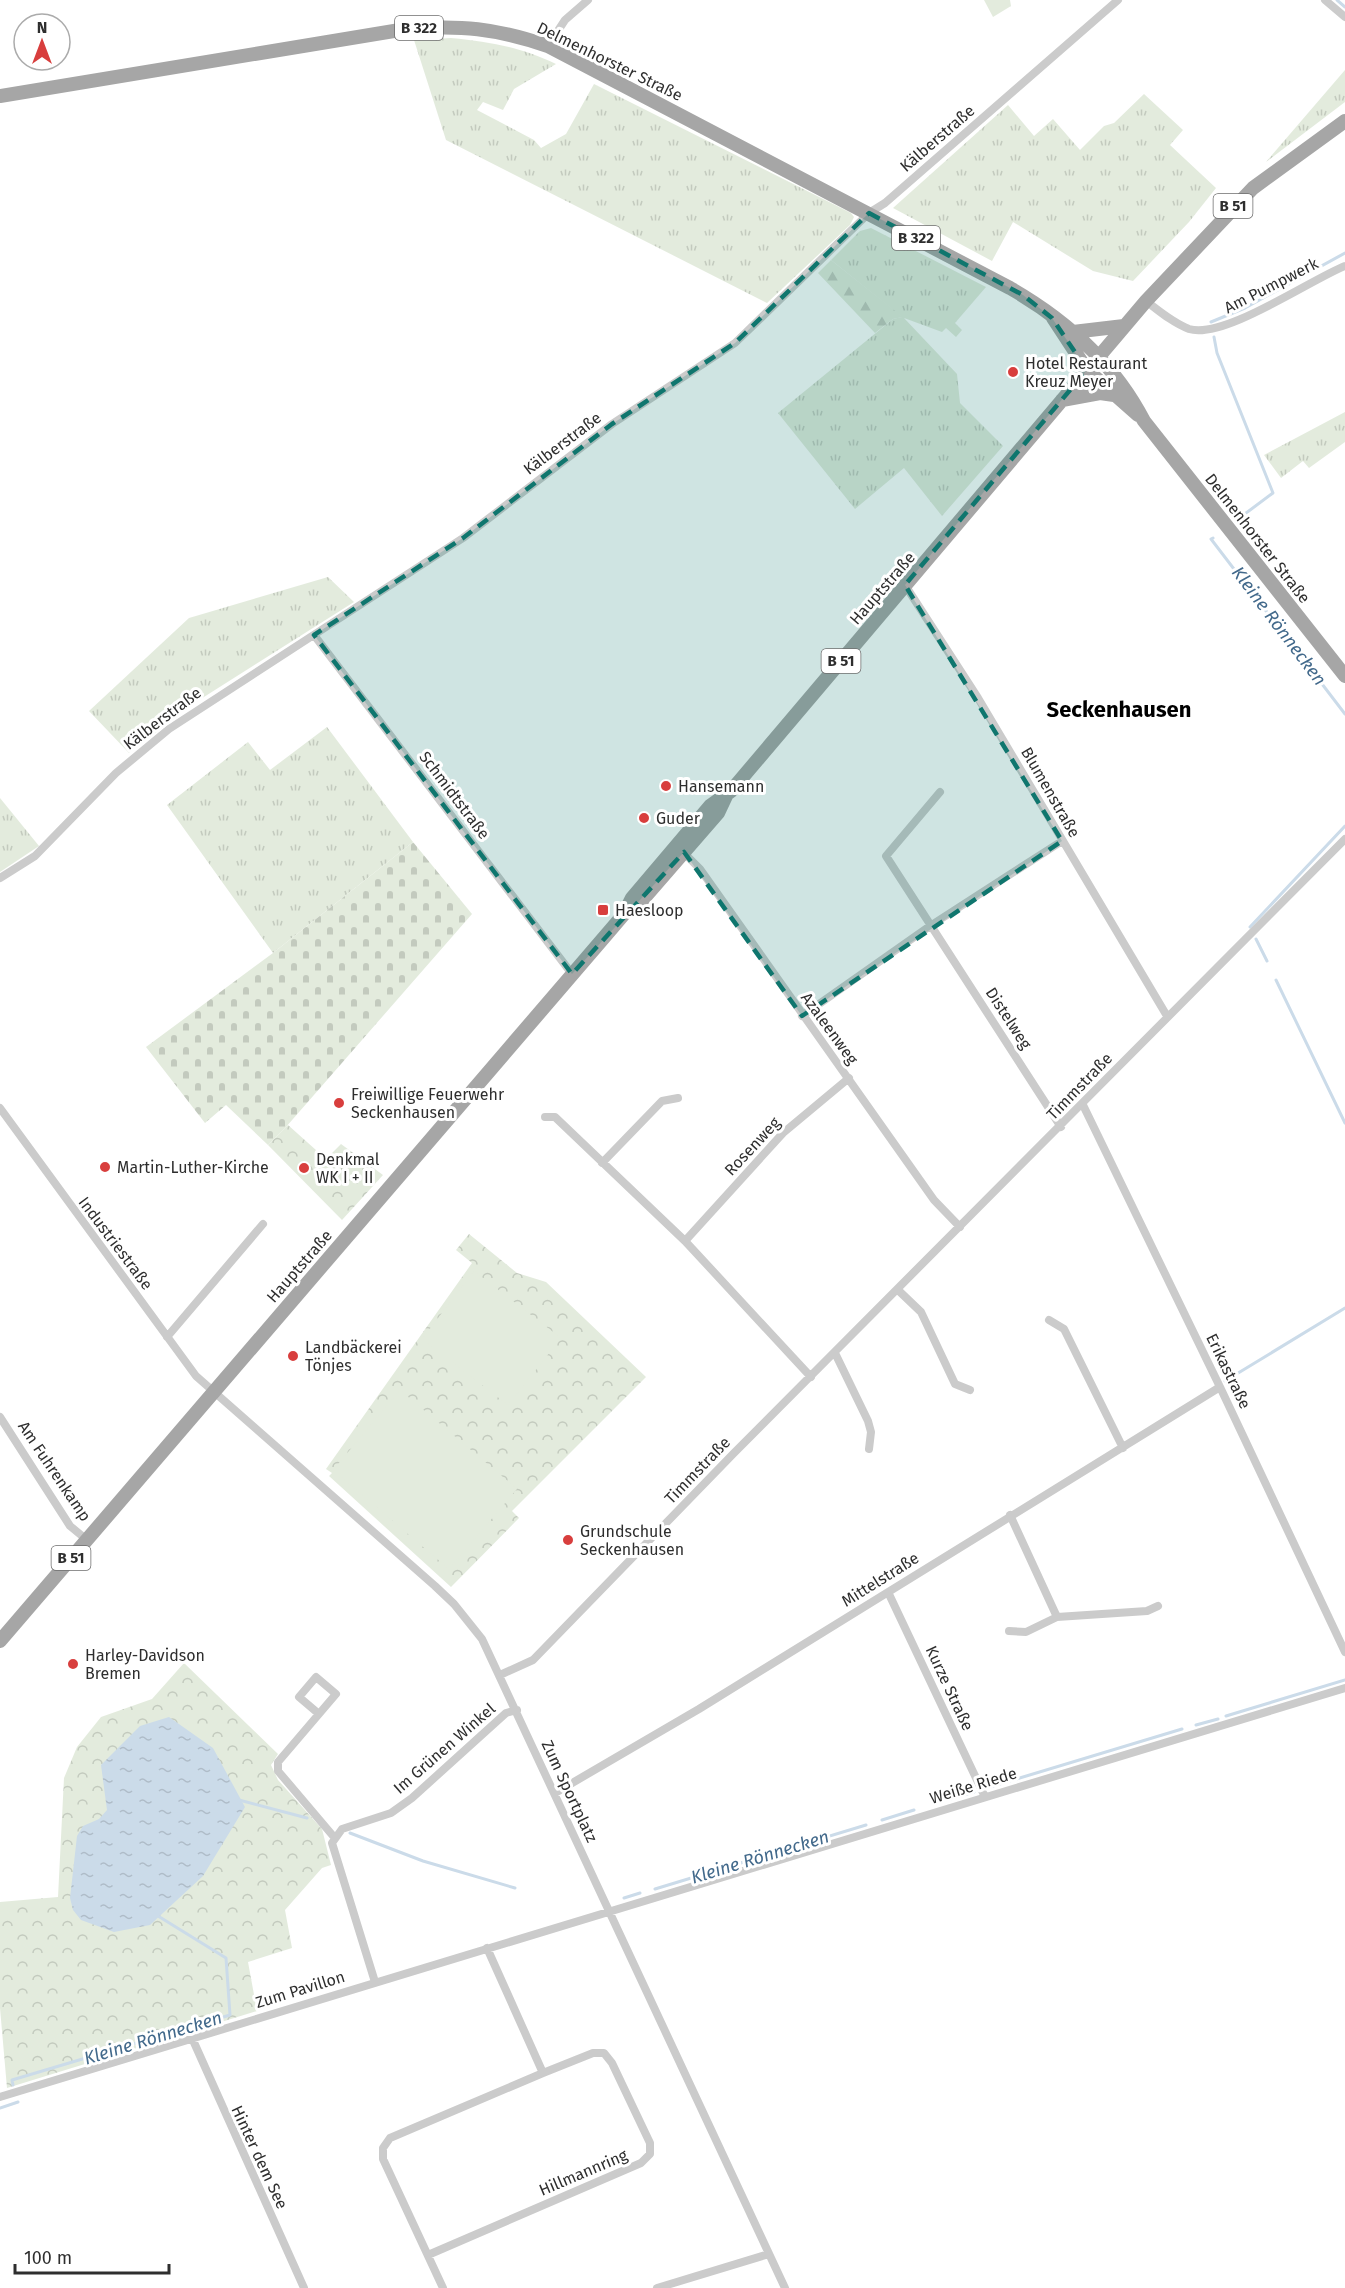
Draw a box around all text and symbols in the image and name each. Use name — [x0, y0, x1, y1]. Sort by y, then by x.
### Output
north arrow — [12, 12, 72, 72]
road number: B 322 — [395, 16, 443, 40]
text: N — [37, 18, 47, 37]
street label: Delmenhorster Straße — [534, 18, 686, 105]
street label: Kälberstraße — [896, 101, 978, 176]
road number: B 51 — [1214, 194, 1252, 218]
road number: B 322 — [892, 226, 940, 250]
street label: Am Pumpwerk — [1221, 253, 1322, 317]
place label: Hotel Restaurant Kreuz Meyer — [1025, 354, 1147, 391]
marker: Hotel Restaurant Kreuz Meyer — [1006, 365, 1020, 379]
street label: Kälberstraße — [520, 408, 605, 479]
street label: Delmenhorster Straße — [1201, 470, 1314, 607]
street label: Hauptstraße — [846, 548, 919, 629]
water label: Kleine Rönnecken — [1227, 562, 1331, 690]
road number: B 51 — [822, 649, 860, 673]
street label: Kälberstraße — [120, 683, 205, 754]
district label: Seckenhausen — [1047, 696, 1191, 723]
street label: Blumenstraße — [1017, 744, 1084, 841]
street label: Schmidtstraße — [415, 748, 494, 843]
place label: Hansemann — [678, 777, 764, 796]
marker: Hansemann — [659, 779, 673, 793]
place label: Guder — [656, 809, 701, 828]
marker: Guder — [637, 811, 651, 825]
place label: Haesloop — [615, 901, 684, 920]
marker: Haesloop — [596, 903, 610, 917]
street label: Distelweg — [982, 984, 1036, 1053]
street label: Azaleenweg — [797, 989, 862, 1069]
street label: Timmstraße — [1043, 1049, 1116, 1124]
place label: Freiwillige Feuerwehr Seckenhausen — [351, 1085, 505, 1122]
marker: Freiwillige Feuerwehr Seckenhausen — [332, 1096, 346, 1110]
street label: Rosenweg — [721, 1113, 785, 1179]
place label: Denkmal WK I + II — [316, 1150, 380, 1187]
place label: Martin-Luther-Kirche — [117, 1158, 269, 1177]
marker: Martin-Luther-Kirche — [98, 1160, 112, 1174]
marker: Denkmal WK I + II — [297, 1161, 311, 1175]
street label: Industriestraße — [74, 1193, 157, 1294]
street label: Hauptstraße — [263, 1226, 336, 1307]
street label: Erikastraße — [1202, 1330, 1255, 1412]
place label: Landbäckerei Tönjes — [305, 1338, 402, 1375]
marker: Landbäckerei Tönjes — [286, 1349, 300, 1363]
street label: Am Fuhrenkamp — [14, 1418, 95, 1525]
street label: Timmstraße — [661, 1433, 734, 1508]
place label: Grundschule Seckenhausen — [580, 1522, 684, 1559]
marker: Grundschule Seckenhausen — [561, 1533, 575, 1547]
road number: B 51 — [52, 1546, 90, 1570]
street label: Mittelstraße — [838, 1548, 922, 1611]
street label: Kurze Straße — [922, 1643, 977, 1734]
place label: Harley-Davidson Bremen — [85, 1646, 205, 1683]
marker: Harley-Davidson Bremen — [66, 1657, 80, 1671]
street label: Im Grünen Winkel — [390, 1699, 499, 1798]
street label: Zum Sportplatz — [538, 1737, 601, 1845]
street label: Weiße Riede — [927, 1763, 1019, 1808]
water label: Kleine Rönnecken — [688, 1826, 832, 1888]
street label: Zum Pavillon — [253, 1967, 347, 2012]
water label: Kleine Rönnecken — [81, 2007, 225, 2069]
street label: Hinter dem See — [227, 2103, 292, 2212]
street label: Hillmannring — [536, 2145, 631, 2200]
scale bar — [15, 2237, 170, 2275]
text: 100 m — [24, 2247, 72, 2269]

